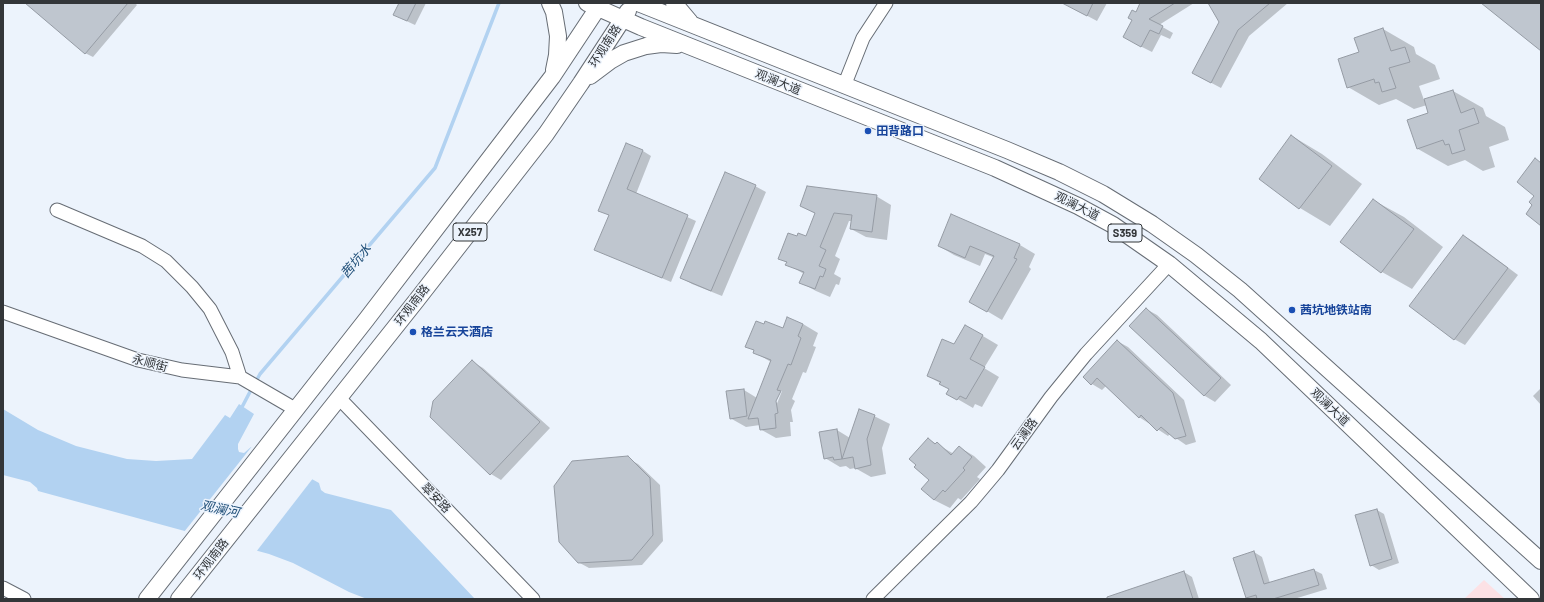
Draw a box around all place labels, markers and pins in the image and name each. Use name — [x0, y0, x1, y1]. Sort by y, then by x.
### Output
place label: 田背路口 — [876, 124, 924, 138]
marker: 田背路口 — [863, 126, 873, 136]
place label: 茜坑地铁站南 — [1300, 303, 1372, 317]
marker: 茜坑地铁站南 — [1287, 305, 1297, 315]
place label: 格兰云天酒店 — [421, 325, 493, 339]
marker: 格兰云天酒店 — [408, 327, 418, 337]

